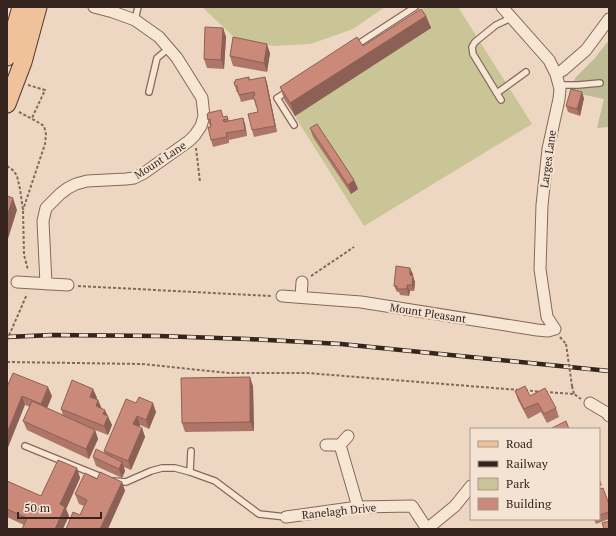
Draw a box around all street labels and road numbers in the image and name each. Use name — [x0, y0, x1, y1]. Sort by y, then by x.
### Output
street label: Larges Lane — [537, 129, 559, 189]
street label: Mount Lane — [131, 138, 189, 182]
street label: Mount Pleasant — [389, 300, 467, 326]
street label: Ranelagh Drive — [301, 500, 377, 522]

